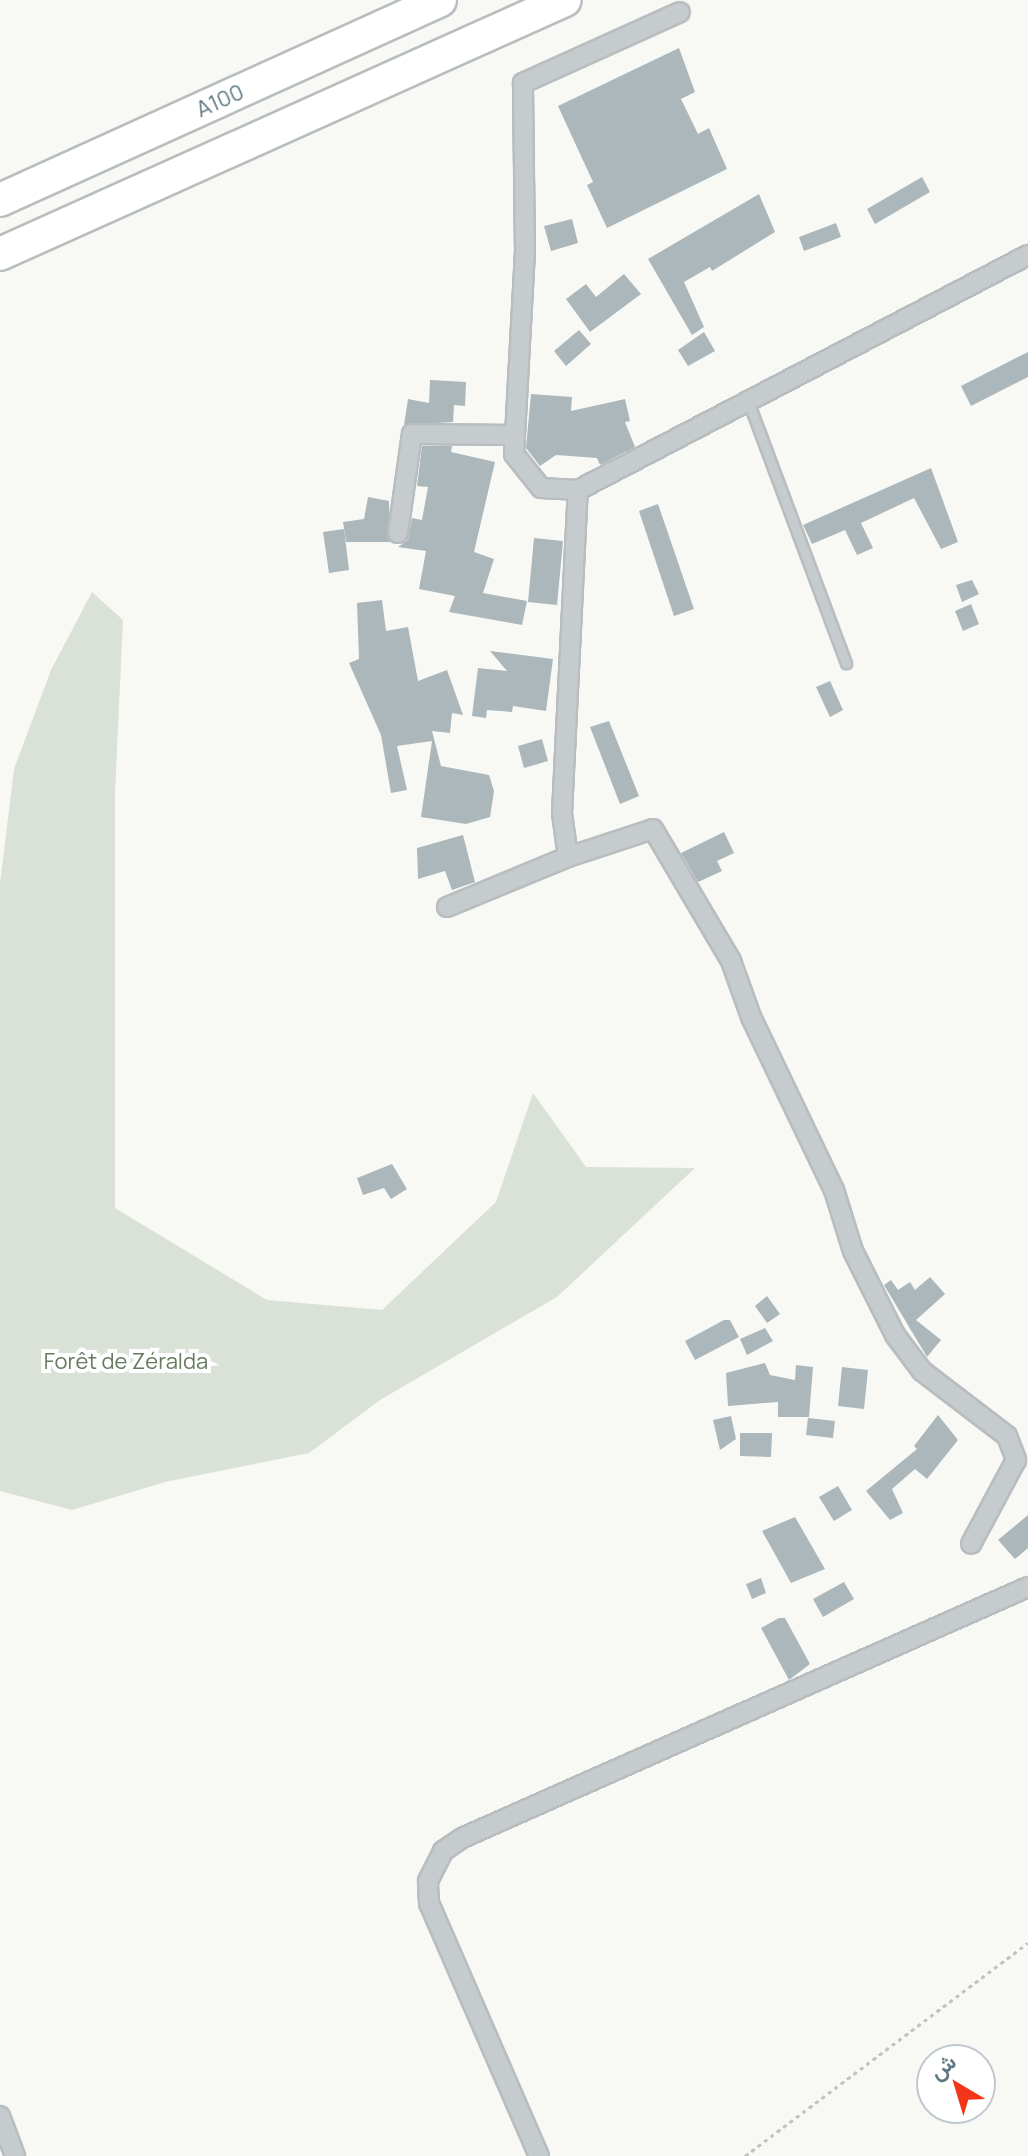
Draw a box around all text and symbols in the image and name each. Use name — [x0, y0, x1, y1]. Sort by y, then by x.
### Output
street label: A100 — [192, 79, 248, 123]
park label: Forêt de Zéralda — [44, 1349, 208, 1375]
north arrow — [916, 2044, 996, 2124]
text: ش — [923, 2047, 962, 2087]

